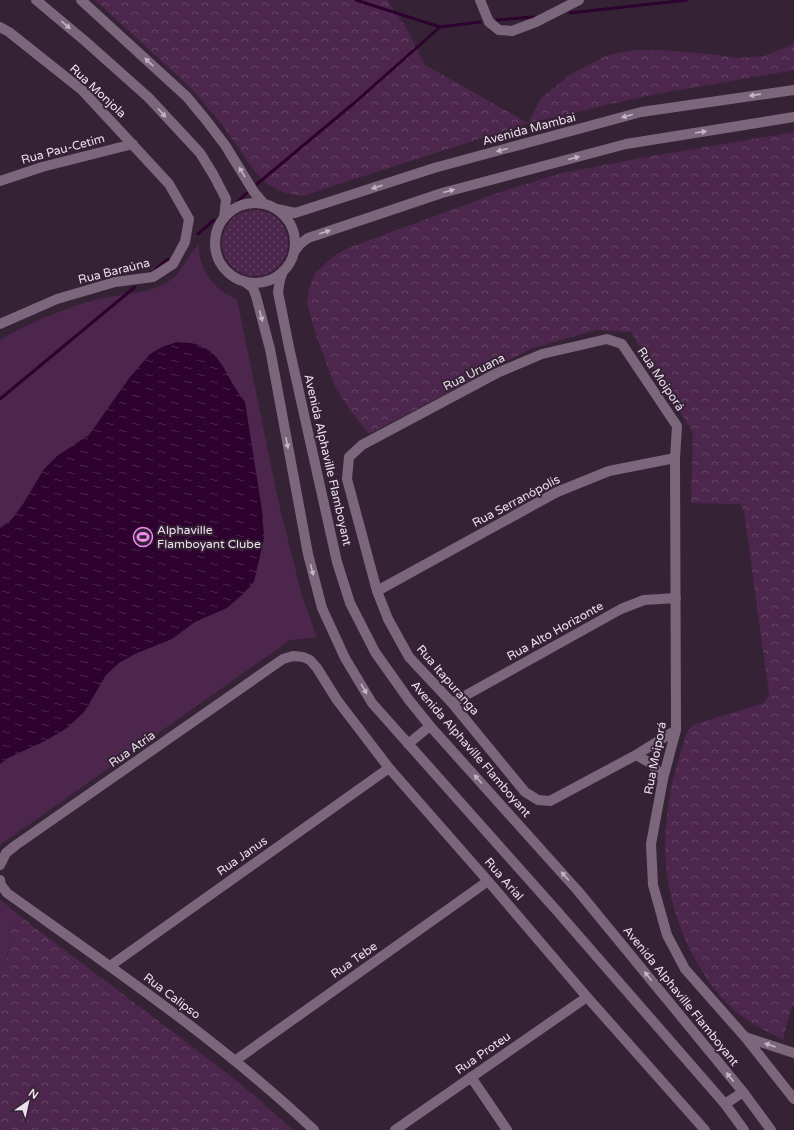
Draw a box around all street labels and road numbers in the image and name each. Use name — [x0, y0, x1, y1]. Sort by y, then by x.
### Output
street label: Rua Monjola — [67, 61, 129, 121]
street label: Avenida Mambai — [481, 110, 577, 148]
street label: Rua Pau-Cetim — [20, 131, 106, 167]
street label: Rua Baraúna — [77, 255, 151, 287]
street label: Rua Moiporá — [635, 345, 687, 413]
street label: Rua Uruana — [441, 350, 507, 394]
street label: Avenida Alphaville Flamboyant — [301, 373, 355, 547]
street label: Rua Serranópolis — [470, 472, 562, 530]
street label: Rua Alto Horizonte — [504, 599, 606, 663]
street label: Rua Itapuranga — [414, 642, 482, 718]
street label: Avenida Alphaville Flamboyant — [408, 678, 534, 820]
street label: Rua Moiporá — [641, 721, 669, 795]
street label: Rua Atria — [106, 728, 158, 770]
street label: Rua Janus — [214, 833, 270, 878]
street label: Rua Arial — [482, 855, 526, 903]
street label: Avenida Alphaville Flamboyant — [620, 923, 742, 1069]
street label: Rua Tebe — [328, 939, 380, 981]
street label: Rua Calipso — [141, 970, 203, 1022]
street label: Rua Proteu — [453, 1029, 513, 1077]

